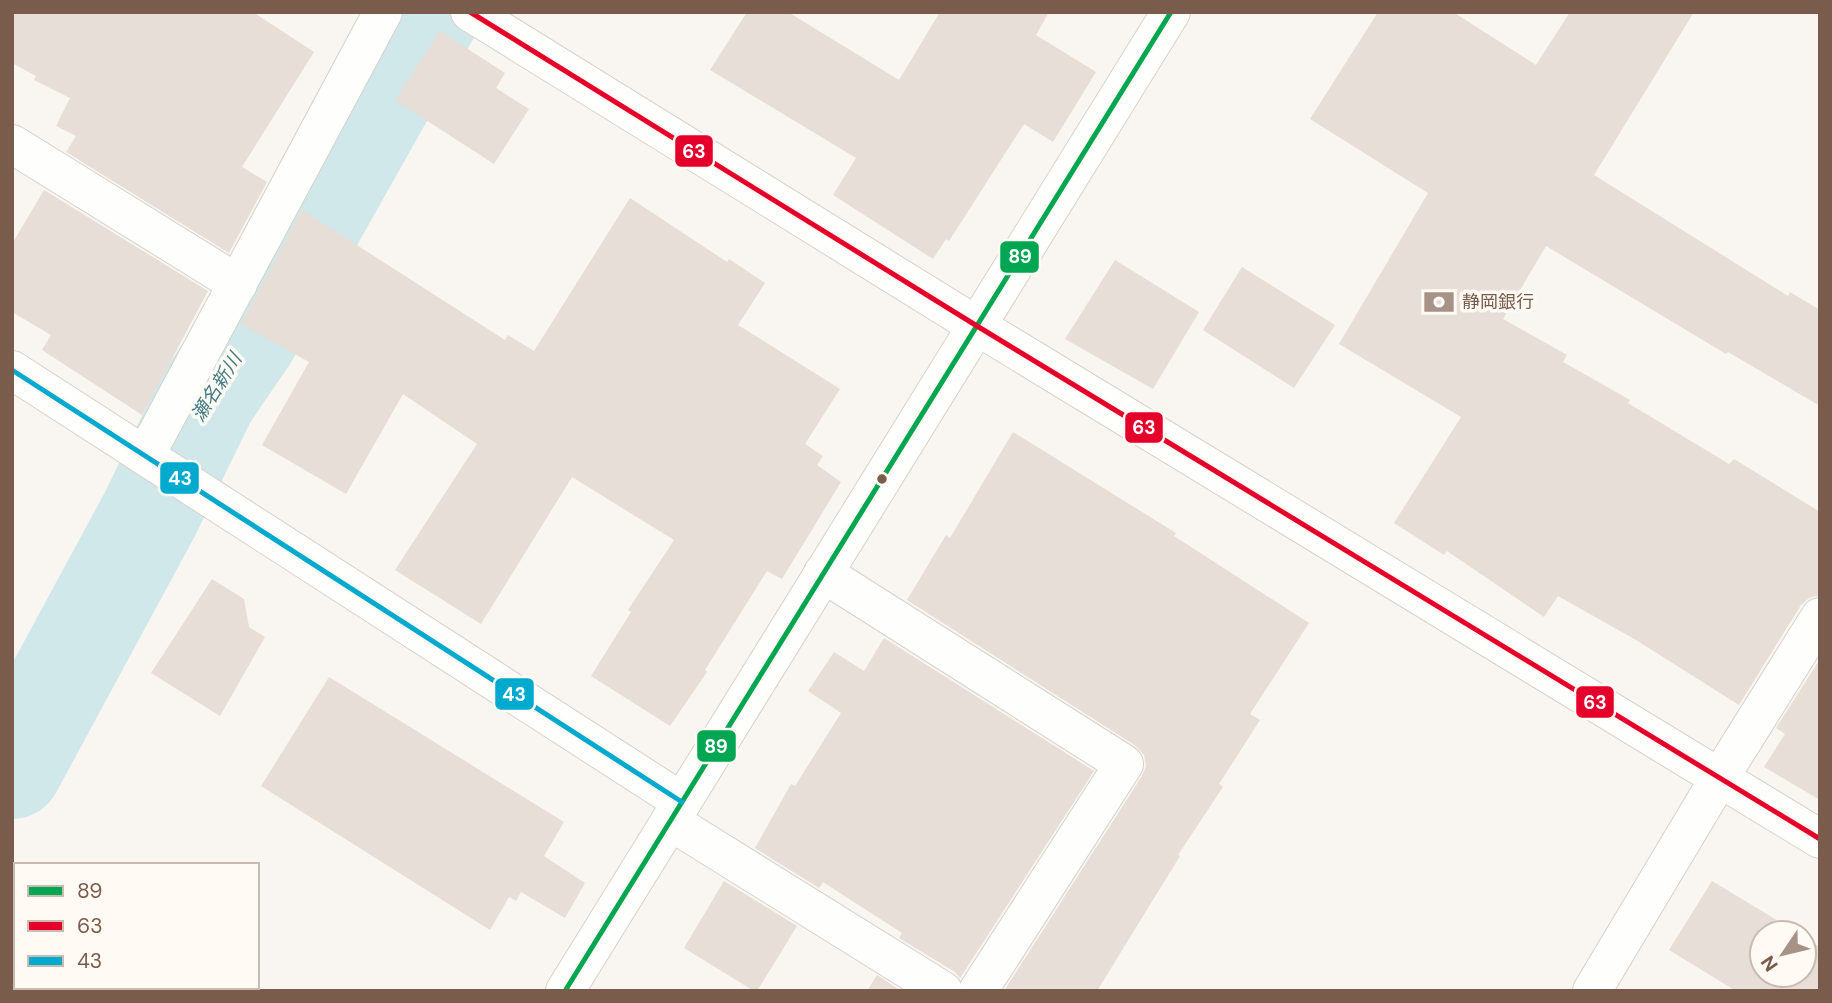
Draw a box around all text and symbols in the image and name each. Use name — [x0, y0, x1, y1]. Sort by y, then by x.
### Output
line badge: 63 — [674, 134, 714, 168]
text: 63 — [682, 139, 706, 164]
line badge: 89 — [999, 240, 1040, 274]
text: 89 — [1008, 244, 1032, 269]
bank icon: 静岡銀行 — [1422, 285, 1456, 319]
place label: 静岡銀行 — [1462, 290, 1534, 314]
water label: 瀬名新川 — [186, 347, 248, 426]
line badge: 63 — [1124, 411, 1164, 444]
text: 63 — [1132, 415, 1156, 440]
line badge: 43 — [159, 461, 200, 495]
text: 43 — [168, 466, 192, 491]
unlabelled marker — [875, 472, 889, 486]
line badge: 43 — [494, 677, 535, 711]
text: 43 — [502, 682, 526, 707]
line badge: 63 — [1575, 685, 1615, 719]
text: 63 — [1583, 690, 1607, 715]
line badge: 89 — [696, 729, 737, 763]
text: 89 — [704, 734, 728, 759]
legend — [14, 863, 259, 989]
text: 89 — [77, 877, 102, 905]
text: 63 — [77, 912, 103, 940]
north arrow — [1748, 919, 1818, 989]
text: 43 — [77, 947, 102, 975]
text: N — [1755, 951, 1784, 976]

